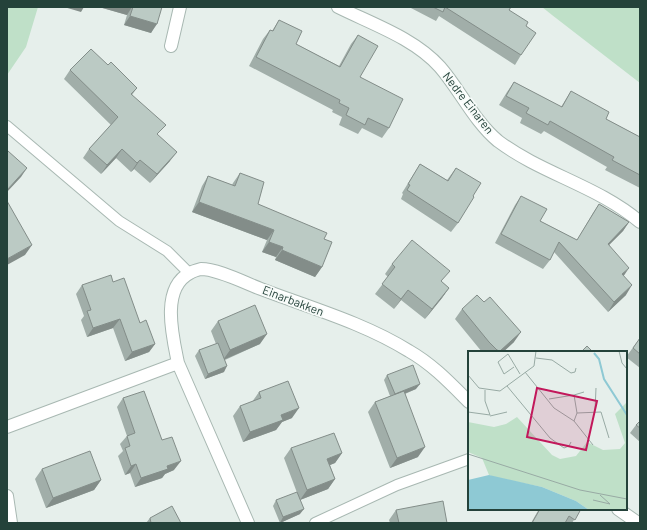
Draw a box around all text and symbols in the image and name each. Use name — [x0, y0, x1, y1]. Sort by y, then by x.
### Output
street label: Nedre Einaren — [440, 69, 497, 136]
street label: Einarbakken — [261, 282, 326, 318]
inset map — [468, 351, 627, 510]

